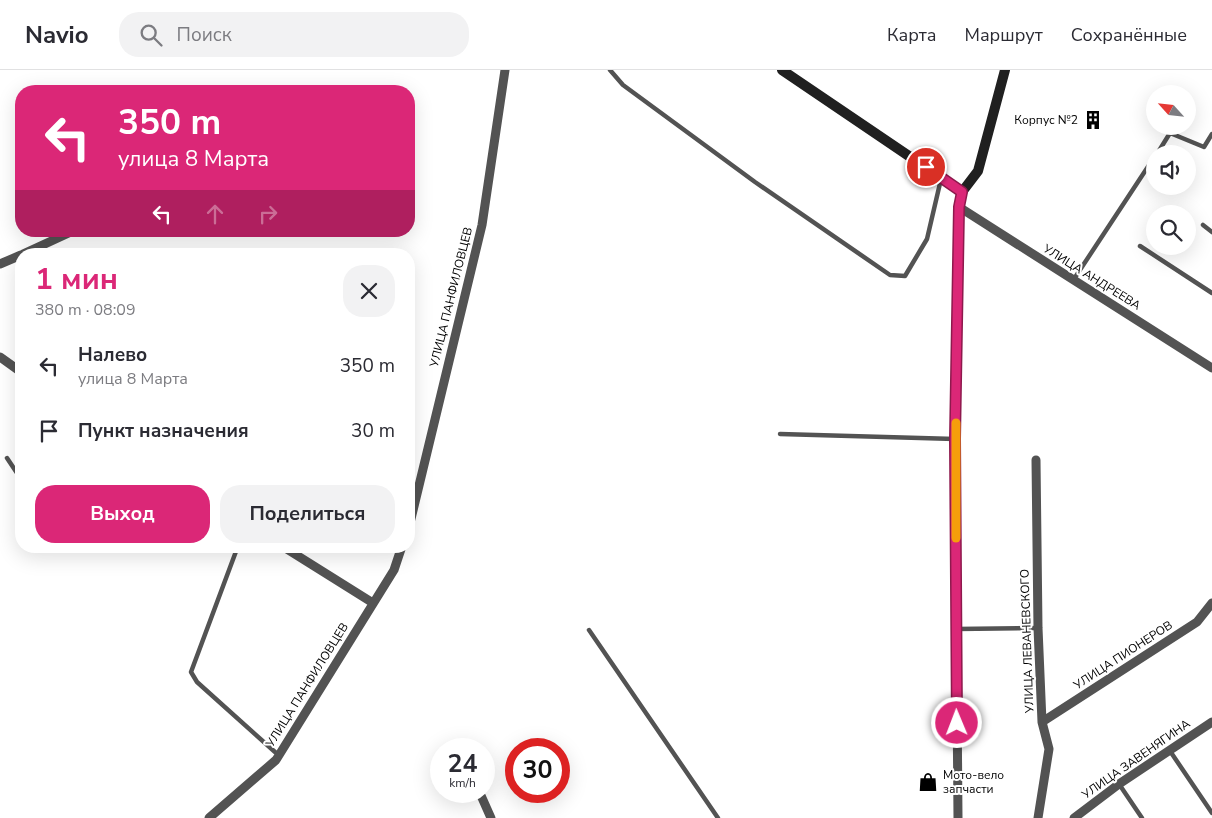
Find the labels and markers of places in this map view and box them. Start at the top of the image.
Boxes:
building icon: Корпус №2 [1082,109,1104,131]
place label: Корпус №2 [1014,112,1078,128]
pin [905,146,947,188]
place label: Мото-вело запчасти [943,767,1004,797]
shop icon: Мото-вело запчасти [917,771,939,793]

